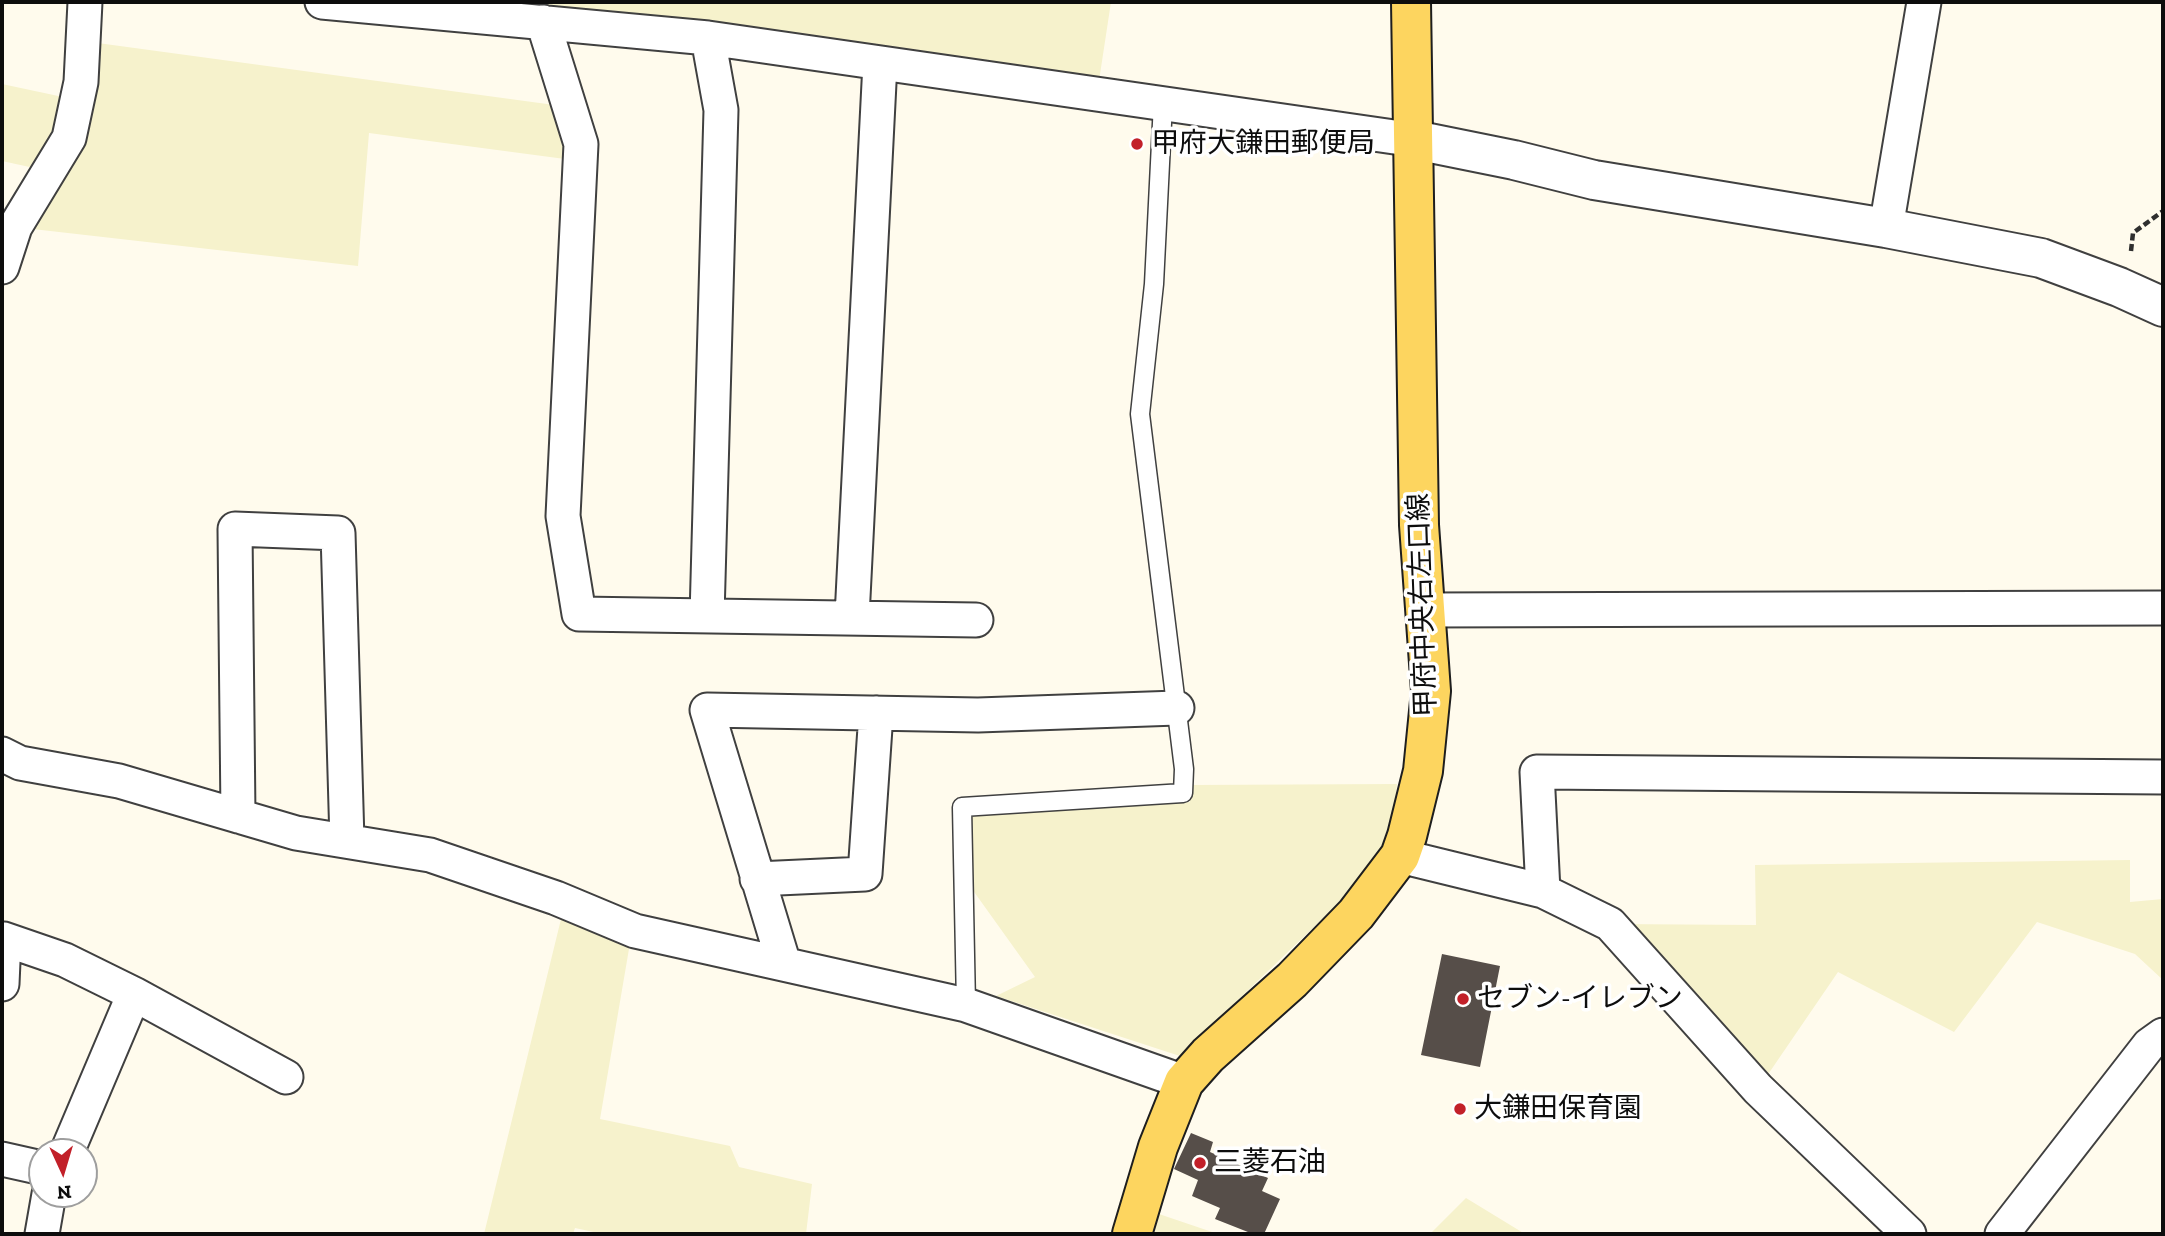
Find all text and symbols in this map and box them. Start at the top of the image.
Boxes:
place label: 甲府大鎌田郵便局 [1151,127,1375,161]
marker: 甲府大鎌田郵便局 [1129,136,1145,152]
street label: 甲府中央右左口線 [1402,492,1444,718]
place label: セブン-イレブン [1477,982,1683,1016]
marker: セブン-イレブン [1455,991,1471,1007]
place label: 大鎌田保育園 [1474,1092,1642,1126]
marker: 大鎌田保育園 [1452,1101,1468,1117]
north arrow [28,1138,98,1208]
place label: 三菱石油 [1214,1146,1326,1180]
marker: 三菱石油 [1192,1155,1208,1171]
text: N [56,1180,72,1204]

